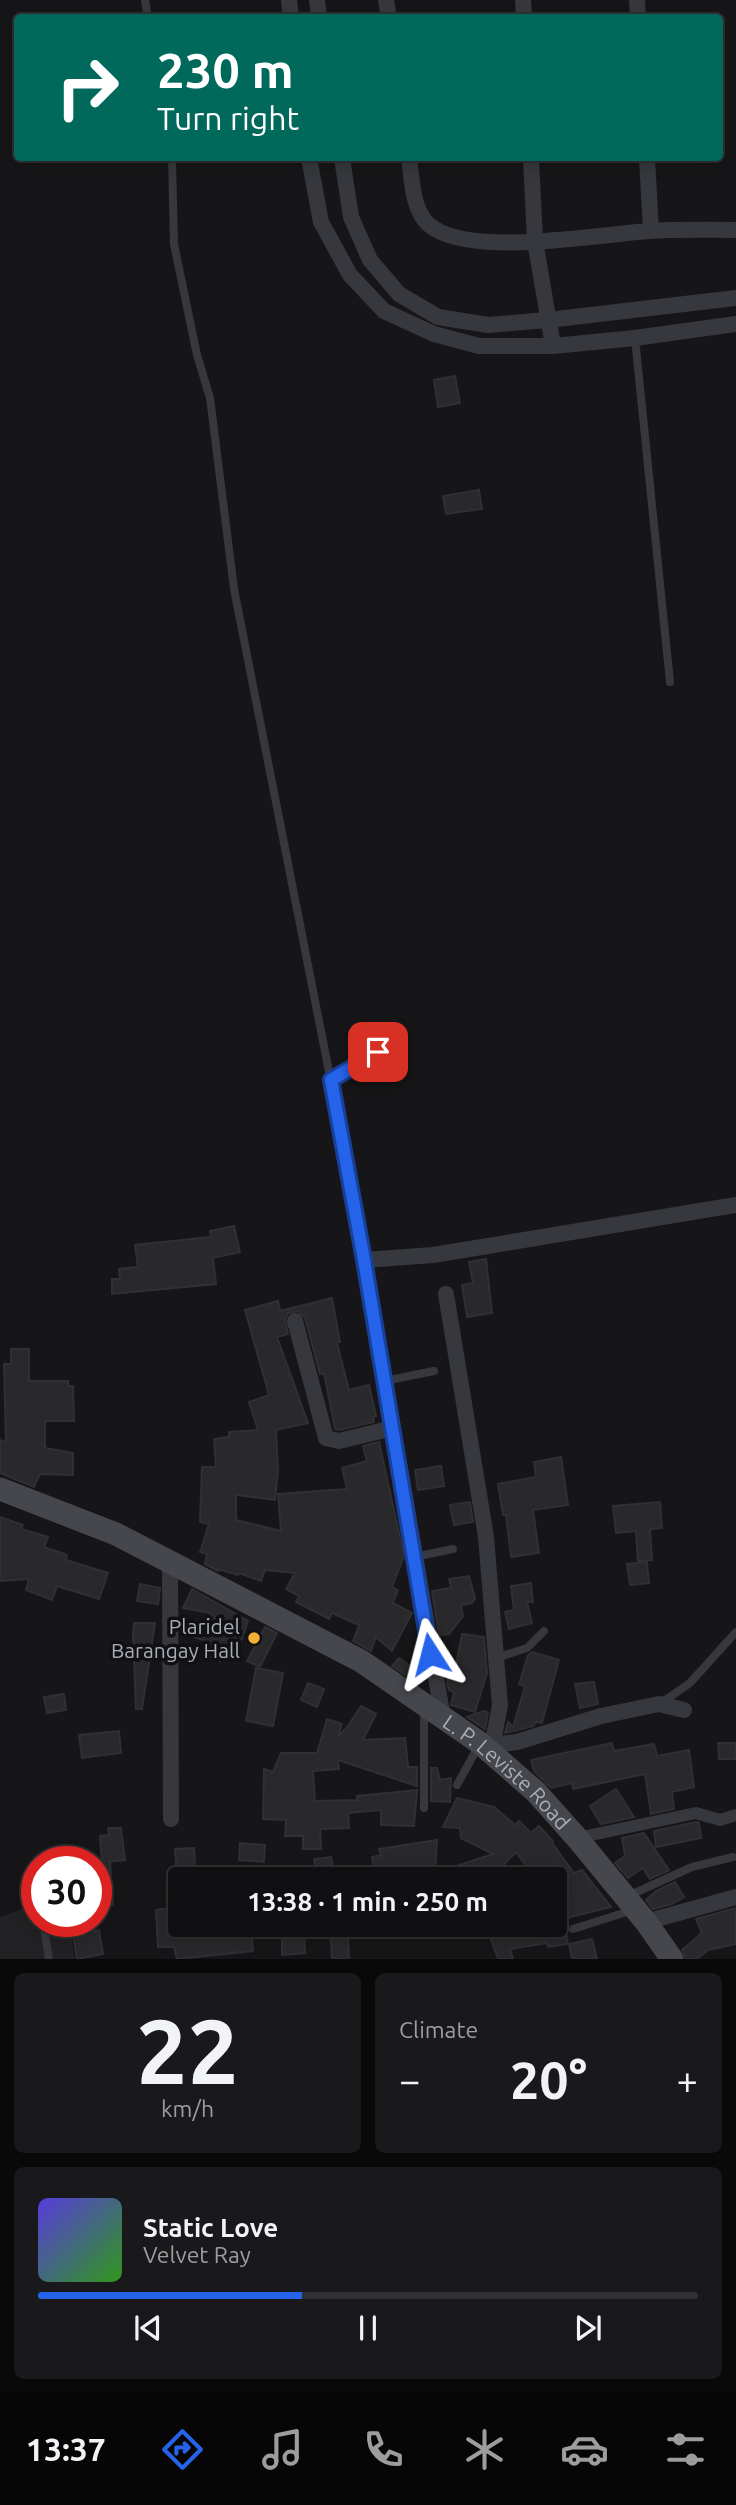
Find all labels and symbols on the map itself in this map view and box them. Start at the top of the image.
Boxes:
pin [348,1022,408,1082]
place label: Plaridel Barangay Hall [111,1614,240,1662]
position arrow [393,1617,467,1691]
marker: Plaridel Barangay Hall [246,1630,262,1646]
street label: L. P. Leviste Road [439,1709,575,1834]
speed limit sign: 30 [21,1846,112,1937]

